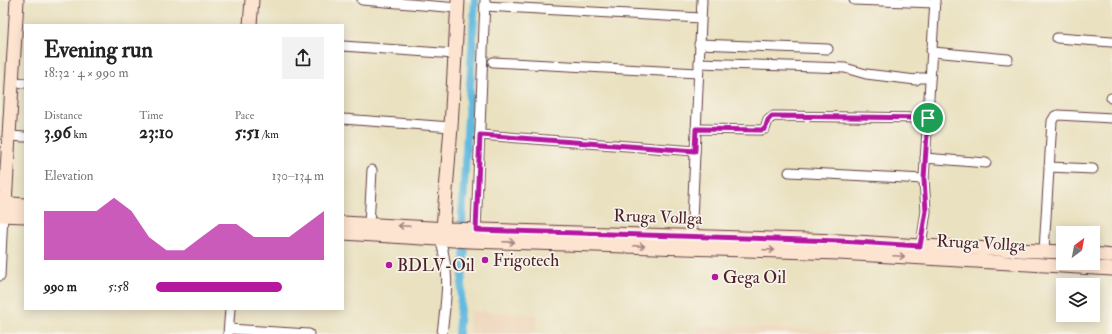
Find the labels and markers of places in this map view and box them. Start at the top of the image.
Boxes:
pin [911,101,945,135]
place label: Frigotech [493,250,559,271]
place label: BDLV-Oil [397,255,475,276]
marker: Frigotech [480,255,490,265]
marker: BDLV-Oil [384,260,394,270]
place label: Gega Oil [723,267,787,288]
marker: Gega Oil [710,272,720,282]

